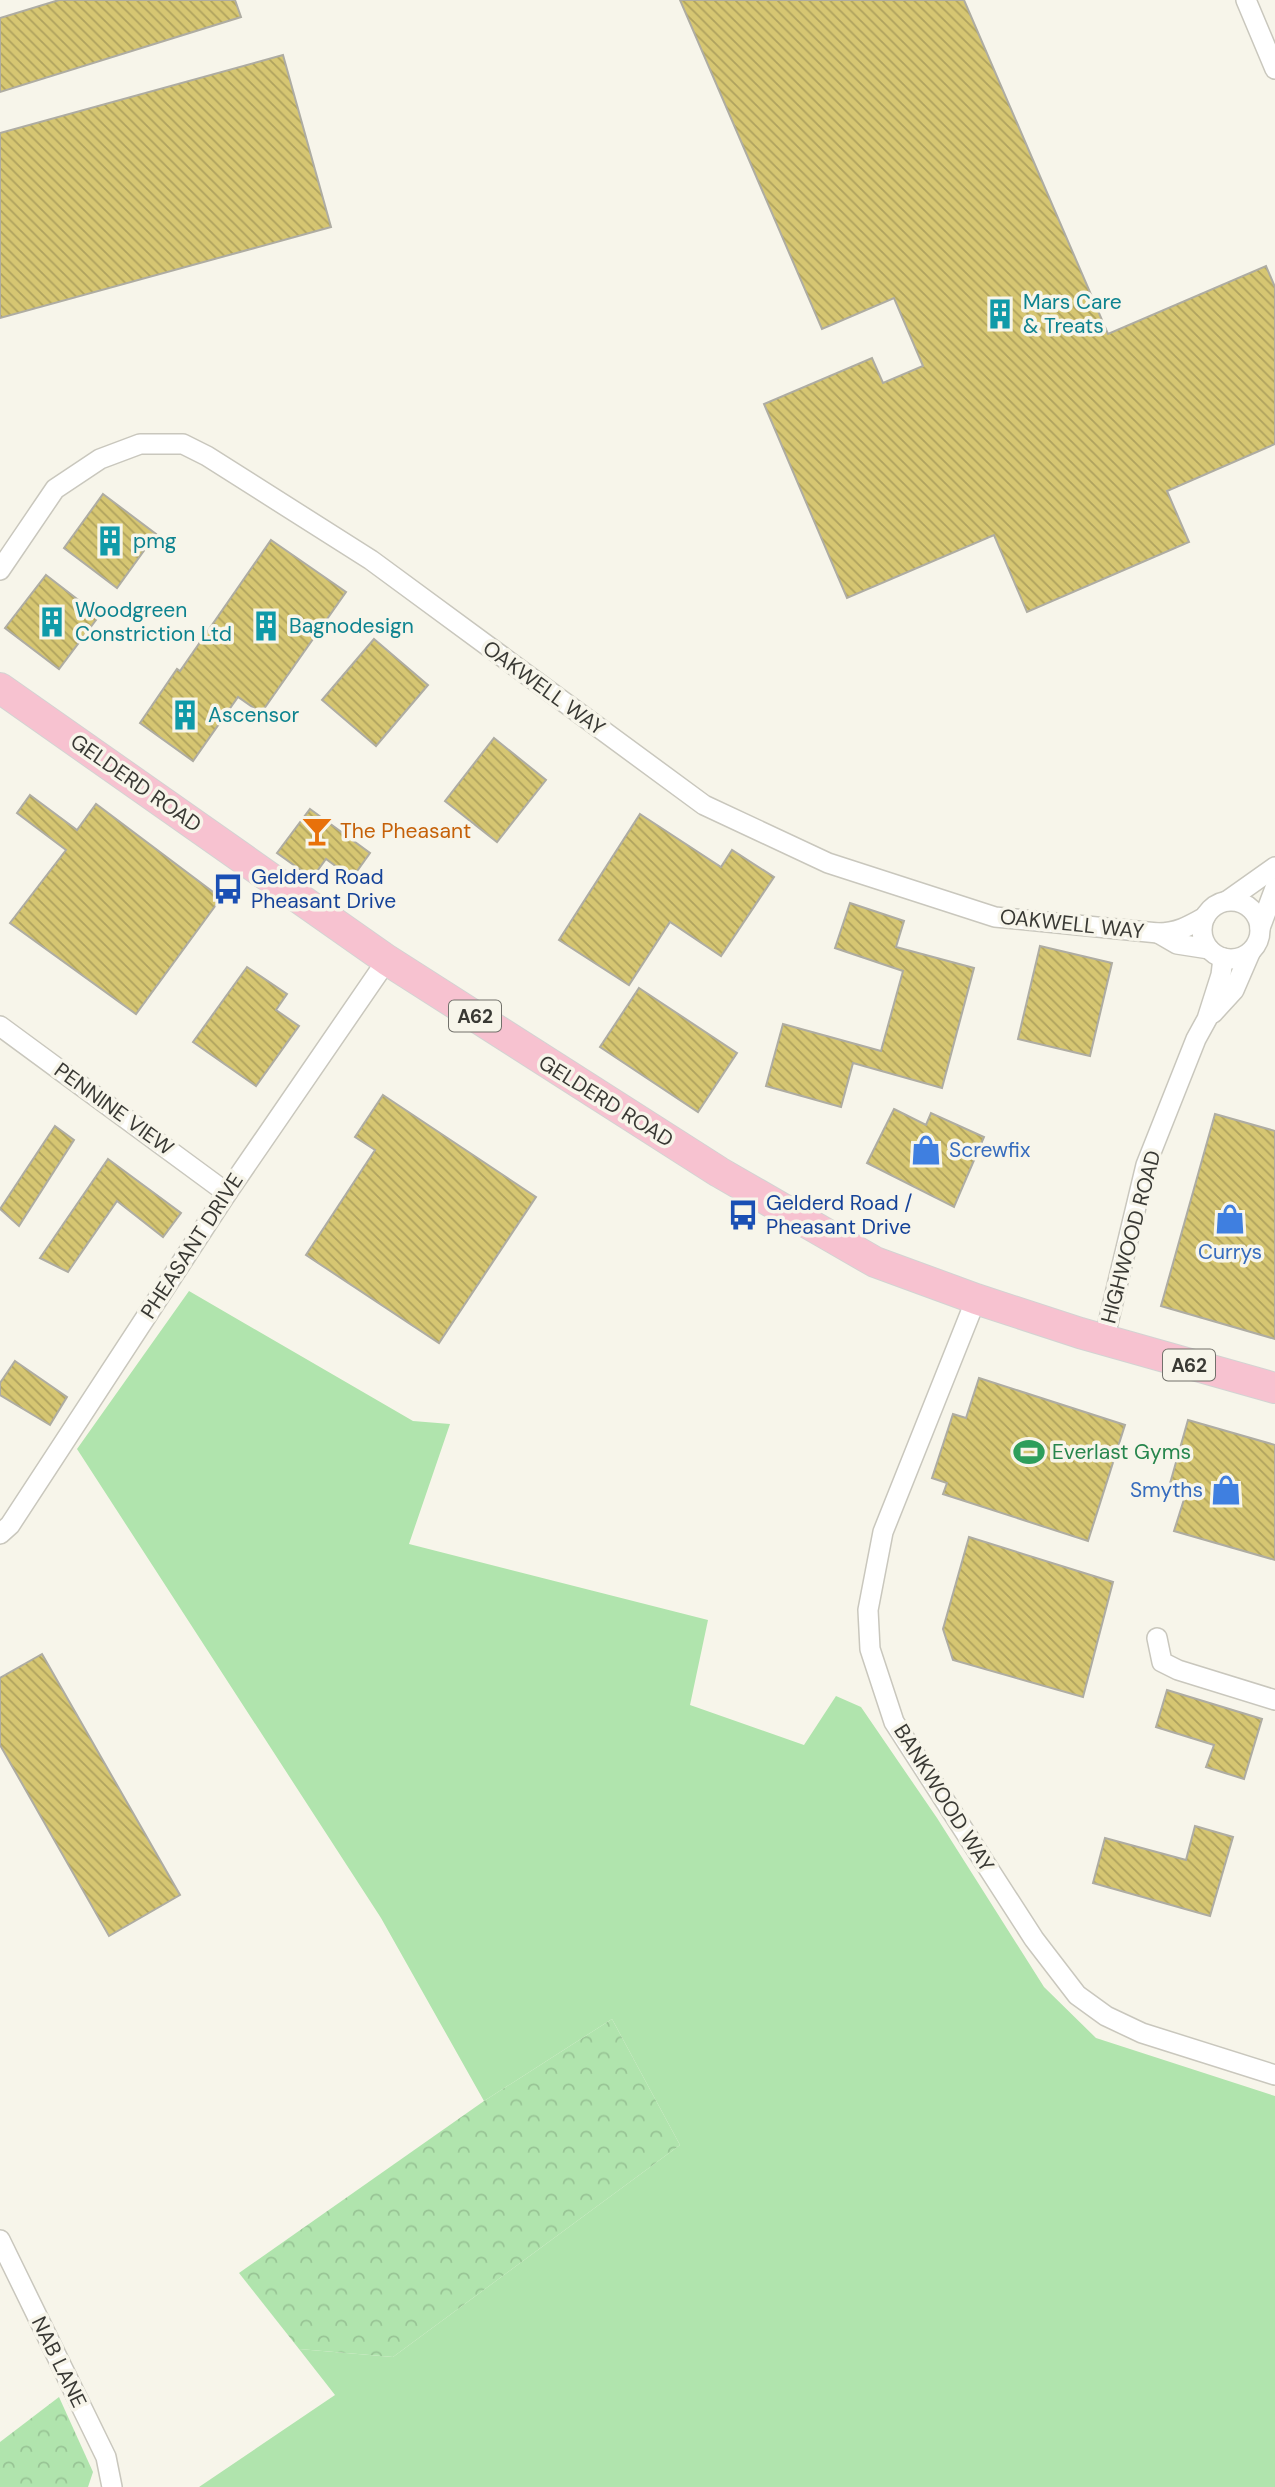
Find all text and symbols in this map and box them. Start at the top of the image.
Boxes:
place label: Mars Care & Treats [1023,288,1122,340]
building icon: Mars Care & Treats [983,297,1017,331]
building icon: pmg [93,524,127,558]
place label: pmg [133,527,177,555]
place label: Woodgreen Constriction Ltd [75,596,232,648]
building icon: Woodgreen Constriction Ltd [35,605,69,639]
building icon: Bagnodesign [249,609,283,643]
place label: Bagnodesign [289,612,414,640]
street label: OAKWELL WAY [477,634,611,742]
building icon: Ascensor [168,698,202,732]
place label: Ascensor [208,701,299,729]
street label: GELDERD ROAD [65,727,207,839]
bar icon: The Pheasant [300,814,334,848]
place label: The Pheasant [340,817,471,845]
place label: Gelderd Road Pheasant Drive [251,863,396,915]
bus stop icon: Gelderd Road Pheasant Drive [211,872,245,906]
street label: OAKWELL WAY [999,903,1145,945]
road number: A62 [449,1000,501,1032]
street label: GELDERD ROAD [533,1048,679,1154]
street label: PENNINE VIEW [49,1056,179,1162]
shop icon: Screwfix [909,1133,943,1167]
place label: Screwfix [949,1136,1030,1164]
street label: HIGHWOOD ROAD [1094,1147,1168,1327]
street label: PHEASANT DRIVE [134,1168,250,1324]
place label: Gelderd Road / Pheasant Drive [766,1189,912,1241]
bus stop icon: Gelderd Road / Pheasant Drive [726,1198,760,1232]
shop icon: Currys [1213,1202,1247,1236]
place label: Currys [1198,1238,1262,1266]
road number: A62 [1163,1350,1215,1380]
sports icon: Everlast Gyms [1012,1435,1046,1469]
place label: Everlast Gyms [1052,1438,1191,1466]
shop icon: Smyths [1209,1473,1243,1507]
place label: Smyths [1130,1476,1203,1504]
street label: BANKWOOD WAY [887,1719,1001,1877]
street label: NAB LANE [25,2312,93,2412]

